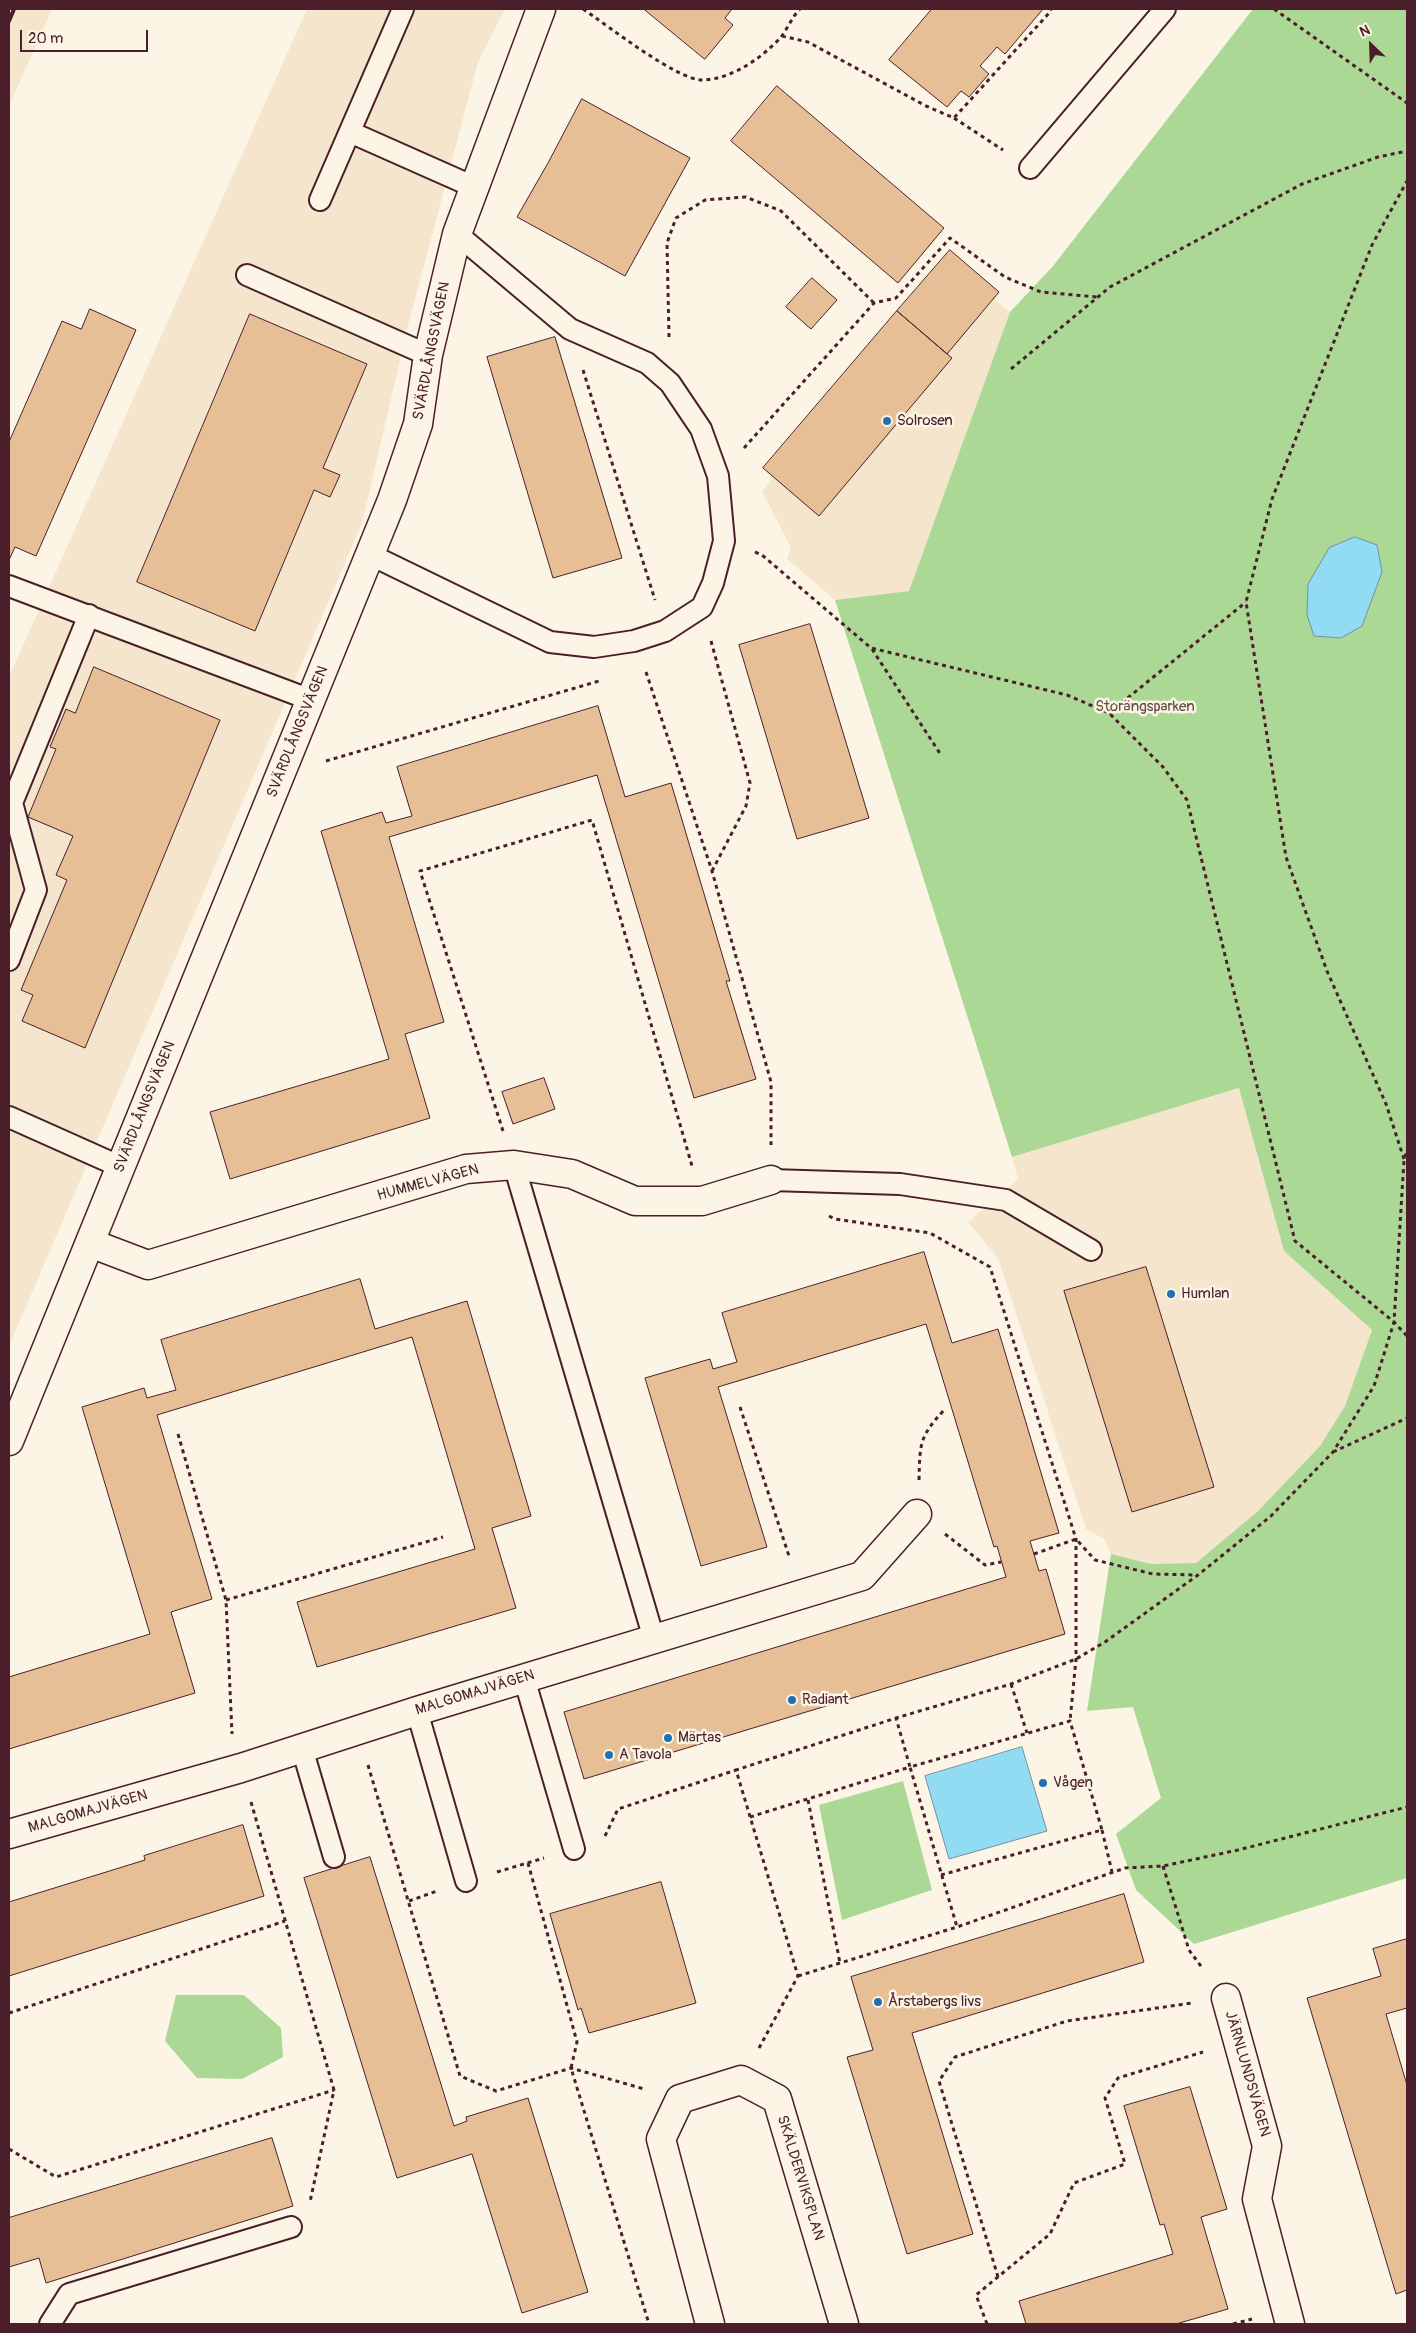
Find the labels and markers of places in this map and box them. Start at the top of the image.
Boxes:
place label: Solrosen [897,412,953,430]
marker: Solrosen [881,415,893,427]
place label: Humlan [1181,1285,1229,1303]
marker: Humlan [1165,1288,1177,1300]
place label: Radiant [802,1691,849,1709]
marker: Radiant [786,1694,798,1706]
place label: Märtas [678,1729,721,1747]
marker: Märtas [662,1732,674,1744]
place label: A Tavola [619,1746,672,1764]
marker: A Tavola [603,1749,615,1761]
place label: Vågen [1053,1774,1093,1792]
marker: Vågen [1037,1777,1049,1789]
place label: Årstabergs livs [888,1993,981,2011]
marker: Årstabergs livs [872,1996,884,2008]

